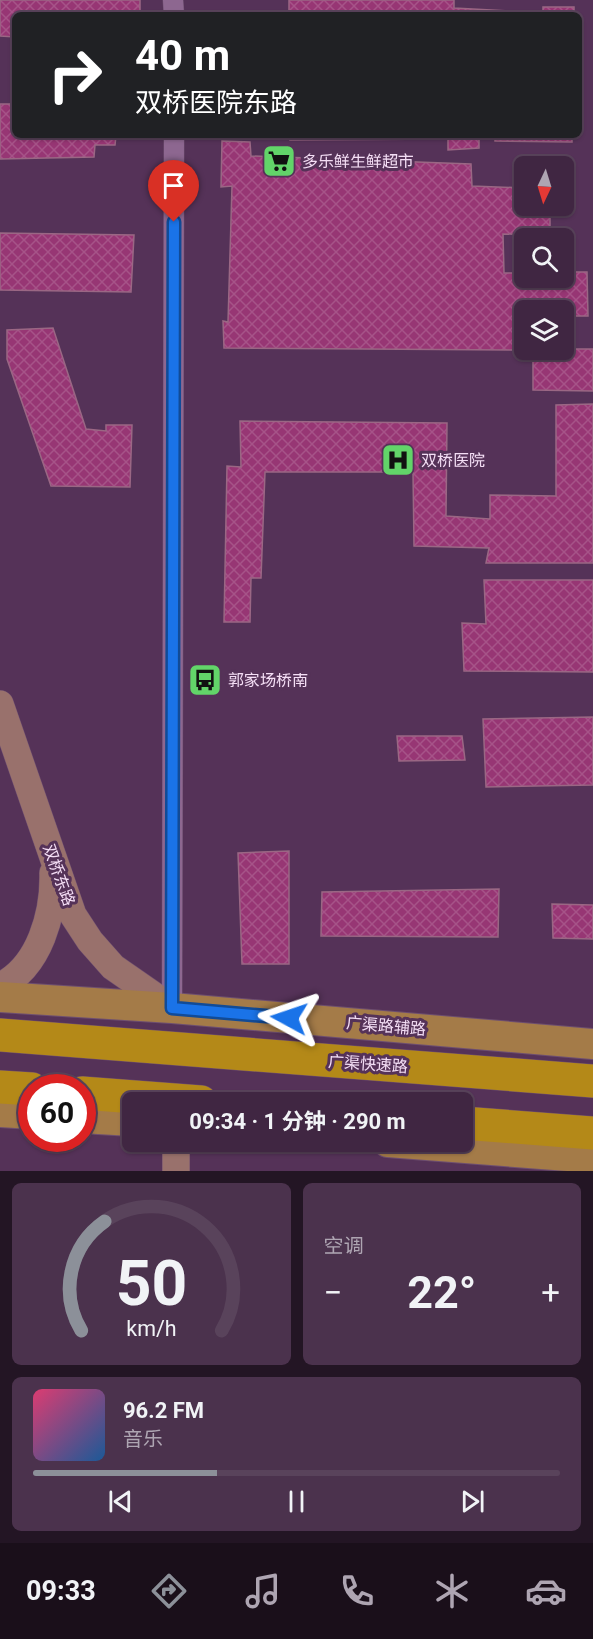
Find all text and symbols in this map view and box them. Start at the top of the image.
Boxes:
text: 40 m [135,31,230,80]
icon: right [36,36,114,114]
text: 双桥医院东路 [135,87,297,119]
supermarket icon: 多乐鲜生鲜超市 [261,143,297,179]
place label: 多乐鲜生鲜超市 [302,152,414,171]
north arrow [514,156,574,216]
map controls [514,156,574,360]
pin [148,160,199,222]
icon: arrive [157,169,190,202]
button: search [514,228,574,288]
button: layers [514,300,574,360]
hospital icon: 双桥医院 [380,442,416,478]
place label: 双桥医院 [421,451,485,470]
bus stop icon: 郭家场桥南 [187,662,223,698]
place label: 郭家场桥南 [228,671,308,690]
street label: 双桥东路 [39,842,79,908]
position arrow [257,986,321,1050]
street label: 广渠路辅路 [345,1013,427,1039]
street label: 广渠快速路 [327,1052,409,1076]
speed limit sign: 60 [18,1074,96,1152]
text: 09:34 · 1 分钟 · 290 m [189,1109,406,1134]
text: 空调 [324,1234,364,1258]
text: 50 [115,1247,187,1320]
text: 22° [407,1266,476,1319]
text: − [324,1273,342,1312]
text: + [541,1273,560,1312]
text: km/h [126,1316,176,1341]
text: 96.2 FM [123,1398,204,1423]
text: 音乐 [123,1427,163,1451]
icon: previous [104,1485,137,1518]
icon: pause [280,1485,313,1518]
icon: next [456,1485,489,1518]
icon: directions [148,1570,190,1612]
icon: music [242,1570,284,1612]
icon: phone [336,1570,378,1612]
icon: climate [431,1570,473,1612]
icon: car [525,1570,567,1612]
text: 09:33 [26,1575,96,1607]

